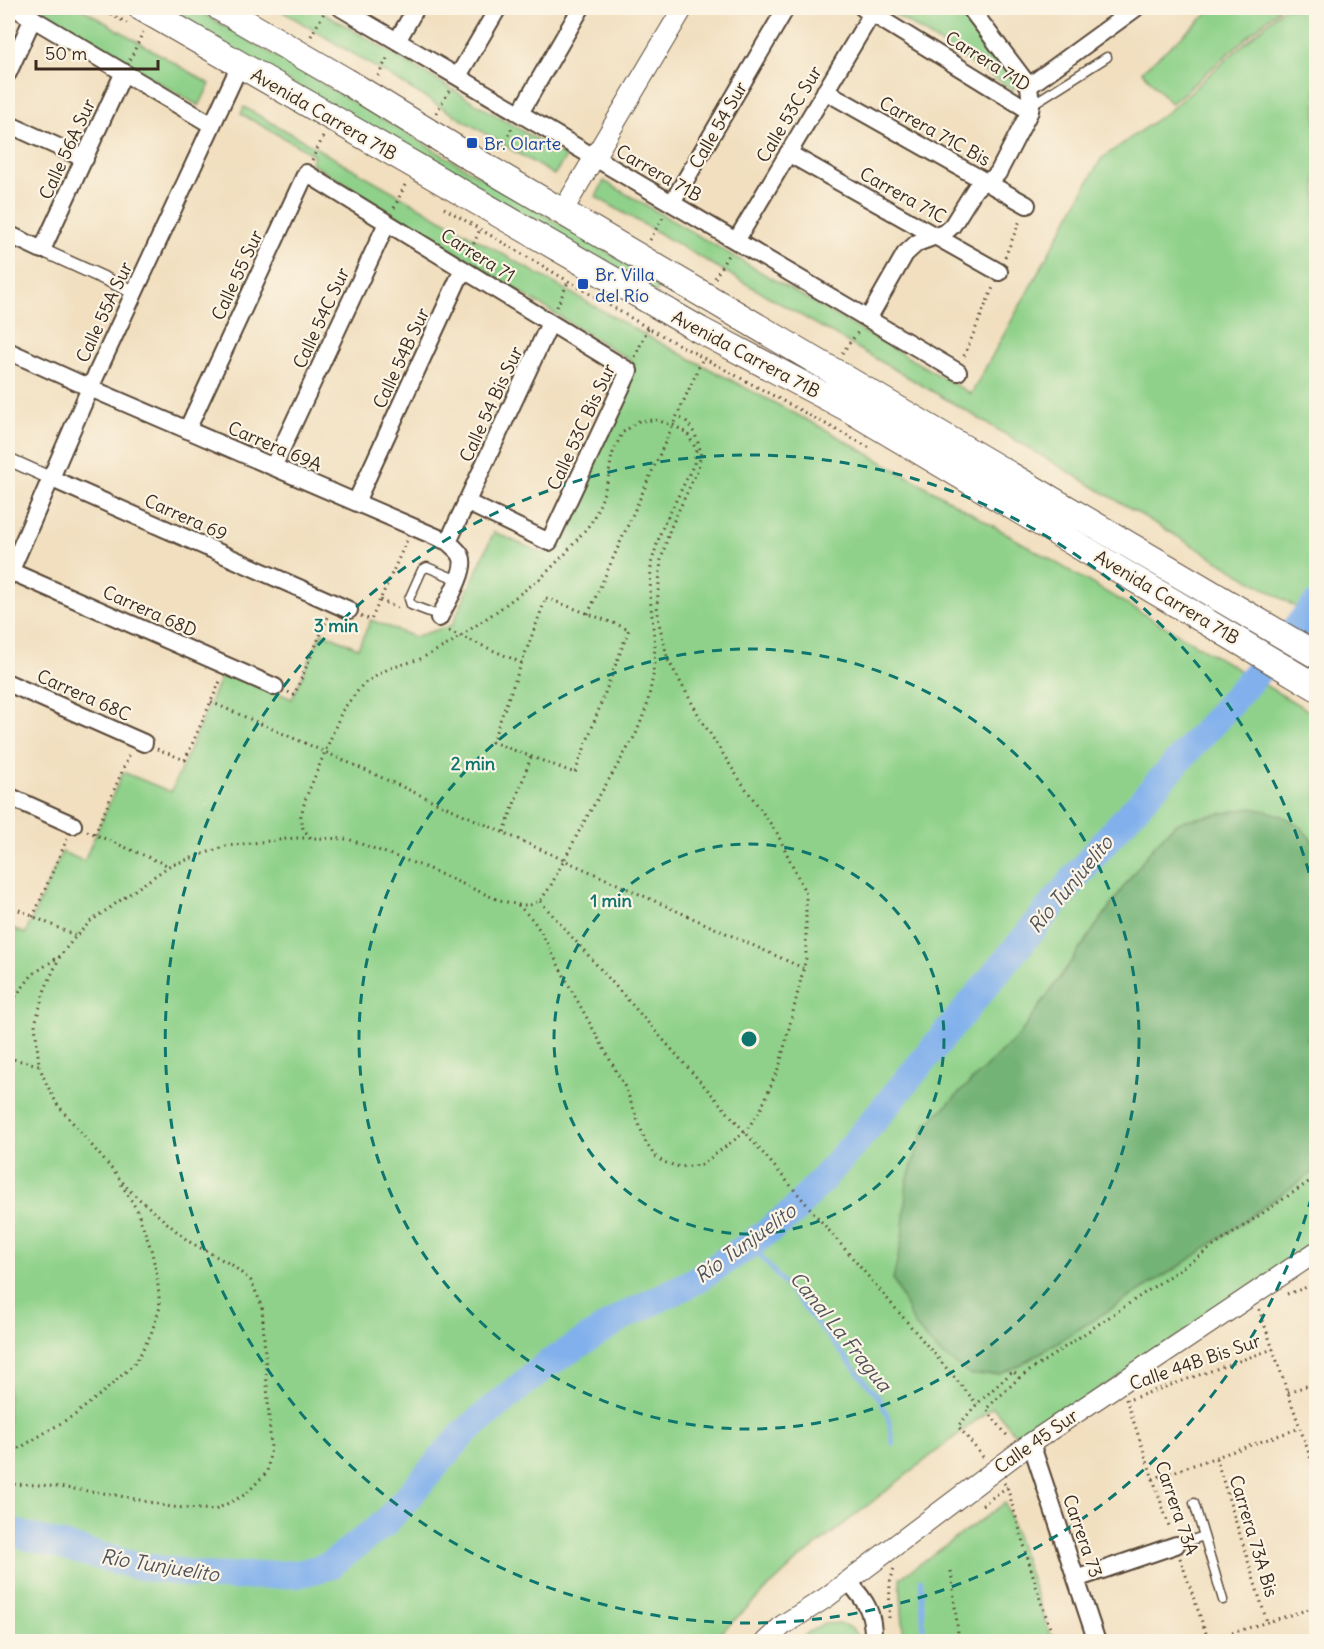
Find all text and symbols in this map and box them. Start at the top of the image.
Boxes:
street label: Carrera 71D [941,26,1035,96]
scale bar [36,33,158,71]
text: 50 m [45,42,87,65]
street label: Calle 53C Sur [751,61,827,166]
street label: Avenida Carrera 71B [247,63,401,165]
street label: Calle 54 Sur [684,77,753,173]
street label: Carrera 71C Bis [875,91,995,171]
street label: Calle 56A Sur [34,94,101,203]
place label: Br. Olarte [484,132,561,155]
marker: Br. Olarte [465,136,479,150]
street label: Carrera 71B [612,139,706,207]
street label: Carrera 71C [856,162,950,228]
street label: Carrera 71 [436,223,520,287]
street label: Calle 55 Sur [206,226,268,324]
street label: Calle 55A Sur [71,257,138,366]
street label: Calle 54C Sur [288,263,355,372]
place label: Br. Villa del Río [595,263,655,307]
marker: Br. Villa del Río [576,277,590,291]
street label: Calle 54B Sur [368,303,435,412]
street label: Avenida Carrera 71B [668,305,824,403]
street label: Calle 54 Bis Sur [454,342,528,466]
street label: Calle 53C Bis Sur [542,360,621,494]
street label: Carrera 69A [225,416,325,476]
street label: Carrera 69 [141,489,231,545]
street label: Avenida Carrera 71B [1090,545,1244,649]
street label: Carrera 68D [99,580,201,642]
text: 3 min [314,614,359,637]
street label: Carrera 68C [34,664,135,726]
text: 2 min [451,752,496,775]
water label: Río Tunjuelito [1022,829,1119,938]
text: 1 min [590,889,632,912]
centre of rings [739,1029,759,1049]
water label: Río Tunjuelito [689,1197,802,1288]
water label: Canal La Fragua [785,1266,898,1397]
street label: Calle 44B Bis Sur [1126,1329,1264,1395]
street label: Calle 45 Sur [990,1403,1083,1478]
street label: Carrera 73A [1150,1458,1204,1558]
street label: Carrera 73A Bis [1225,1472,1283,1600]
street label: Carrera 73 [1058,1491,1108,1581]
water label: Río Tunjuelito [99,1543,223,1587]

